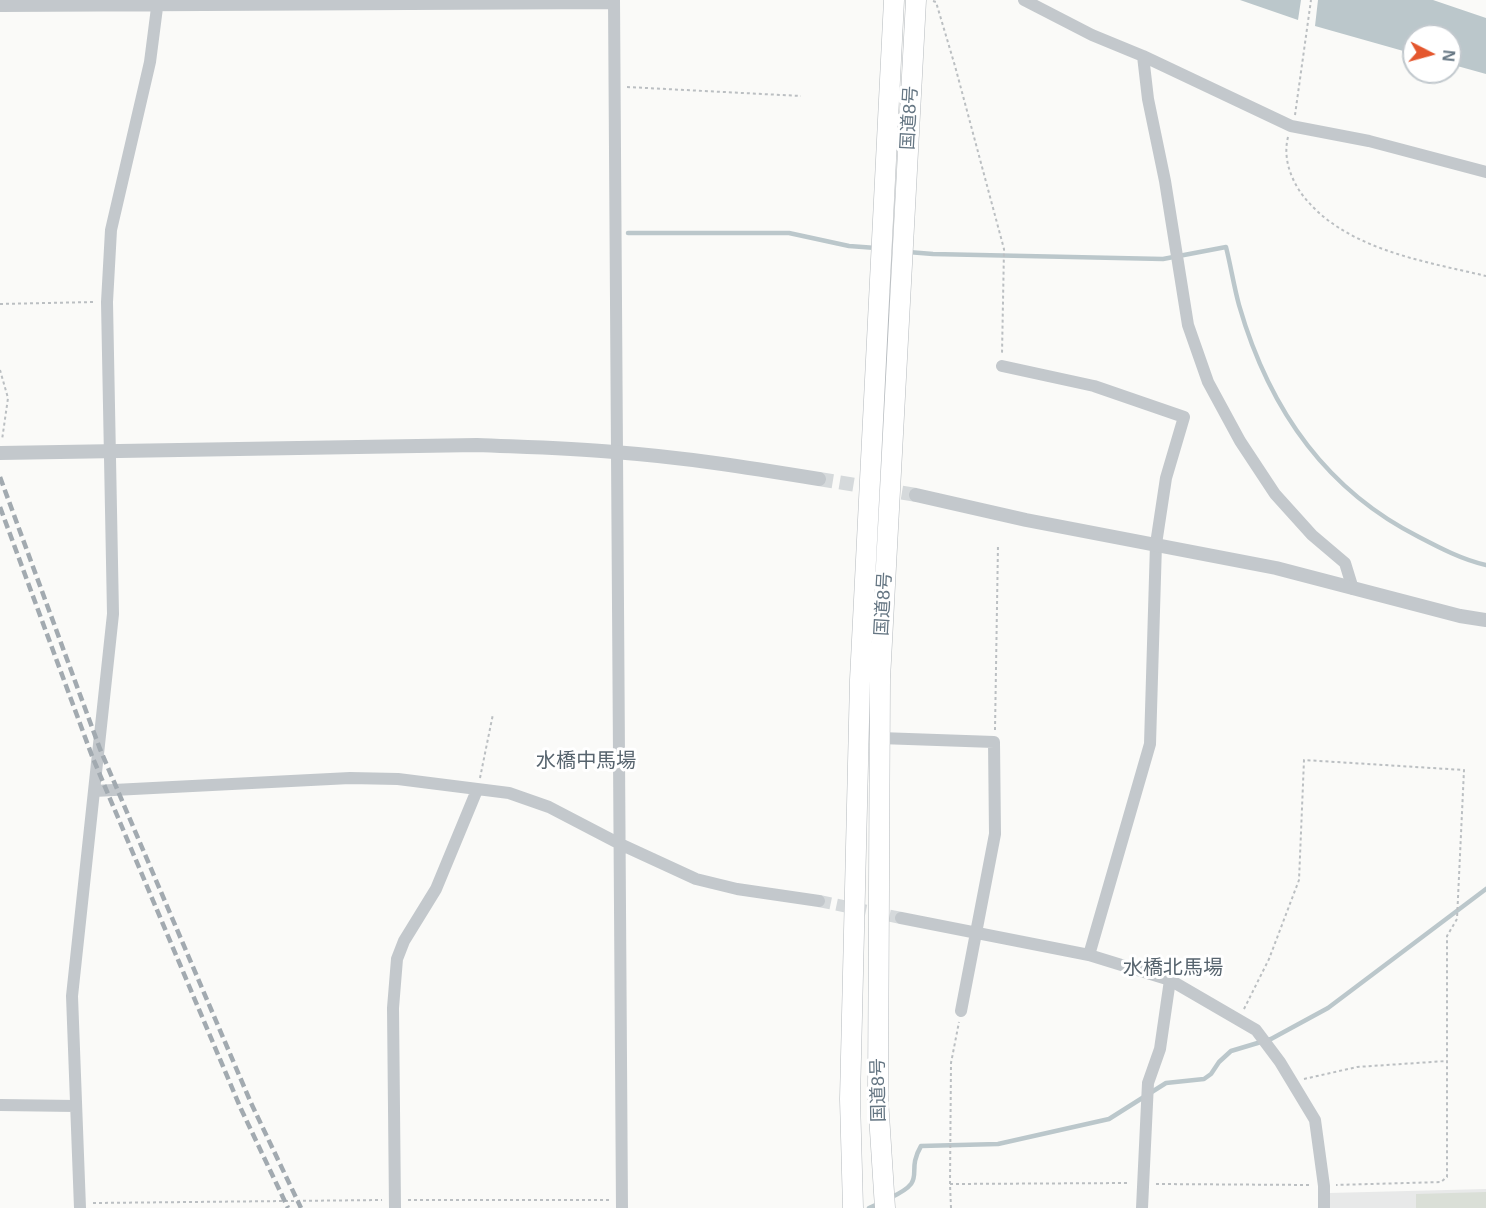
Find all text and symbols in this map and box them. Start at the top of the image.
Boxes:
north arrow [1402,24,1462,84]
text: N [1439,49,1457,62]
street label: 国道8号 [898,85,922,151]
street label: 国道8号 [872,571,896,637]
district label: 水橋中馬場 [536,749,636,773]
district label: 水橋北馬場 [1123,956,1223,980]
street label: 国道8号 [868,1058,890,1122]

